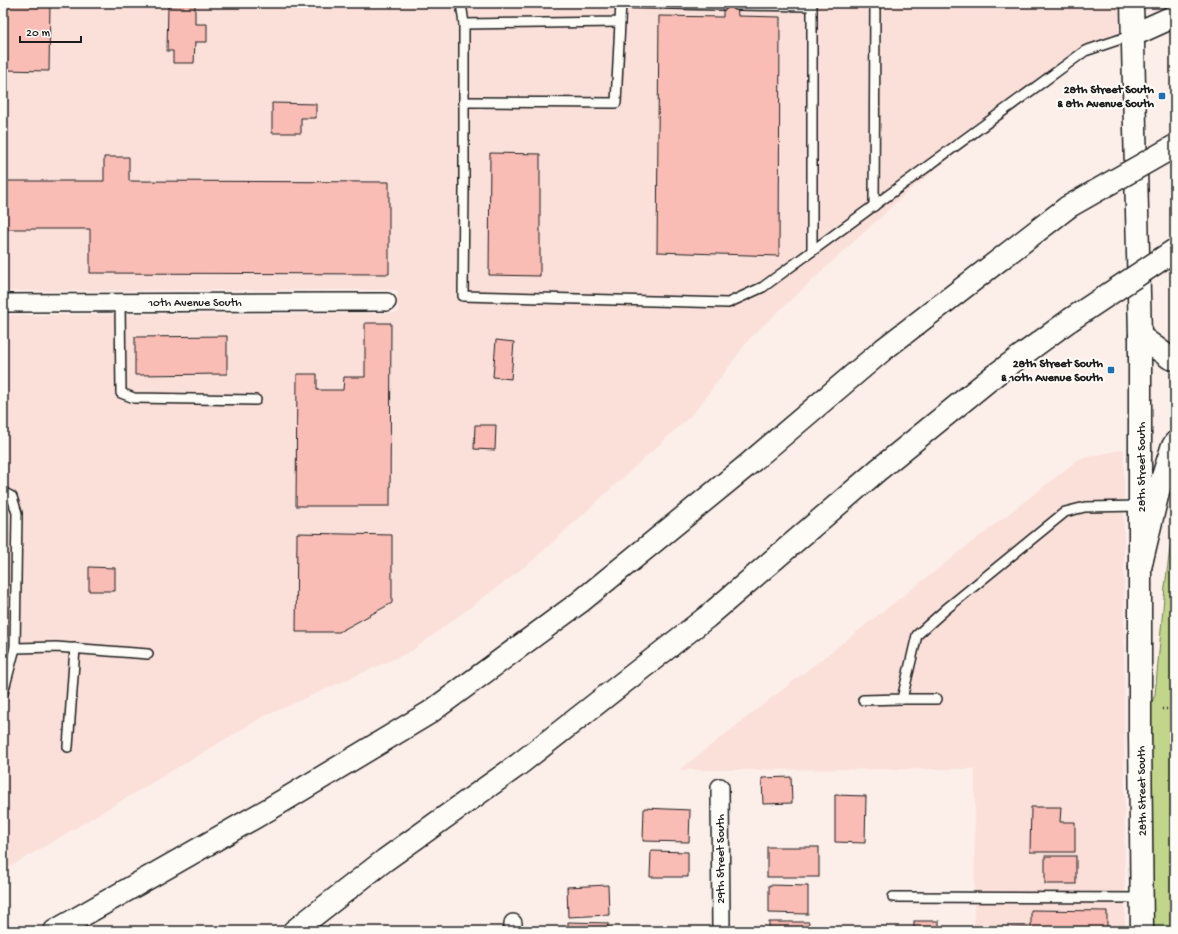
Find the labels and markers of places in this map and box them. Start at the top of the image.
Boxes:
place label: 28th Street South & 8th Avenue South [1057,84,1155,112]
marker: 28th Street South & 8th Avenue South [1157,91,1167,101]
place label: 28th Street South & 10th Avenue South [1001,358,1104,386]
marker: 28th Street South & 10th Avenue South [1106,365,1116,375]

